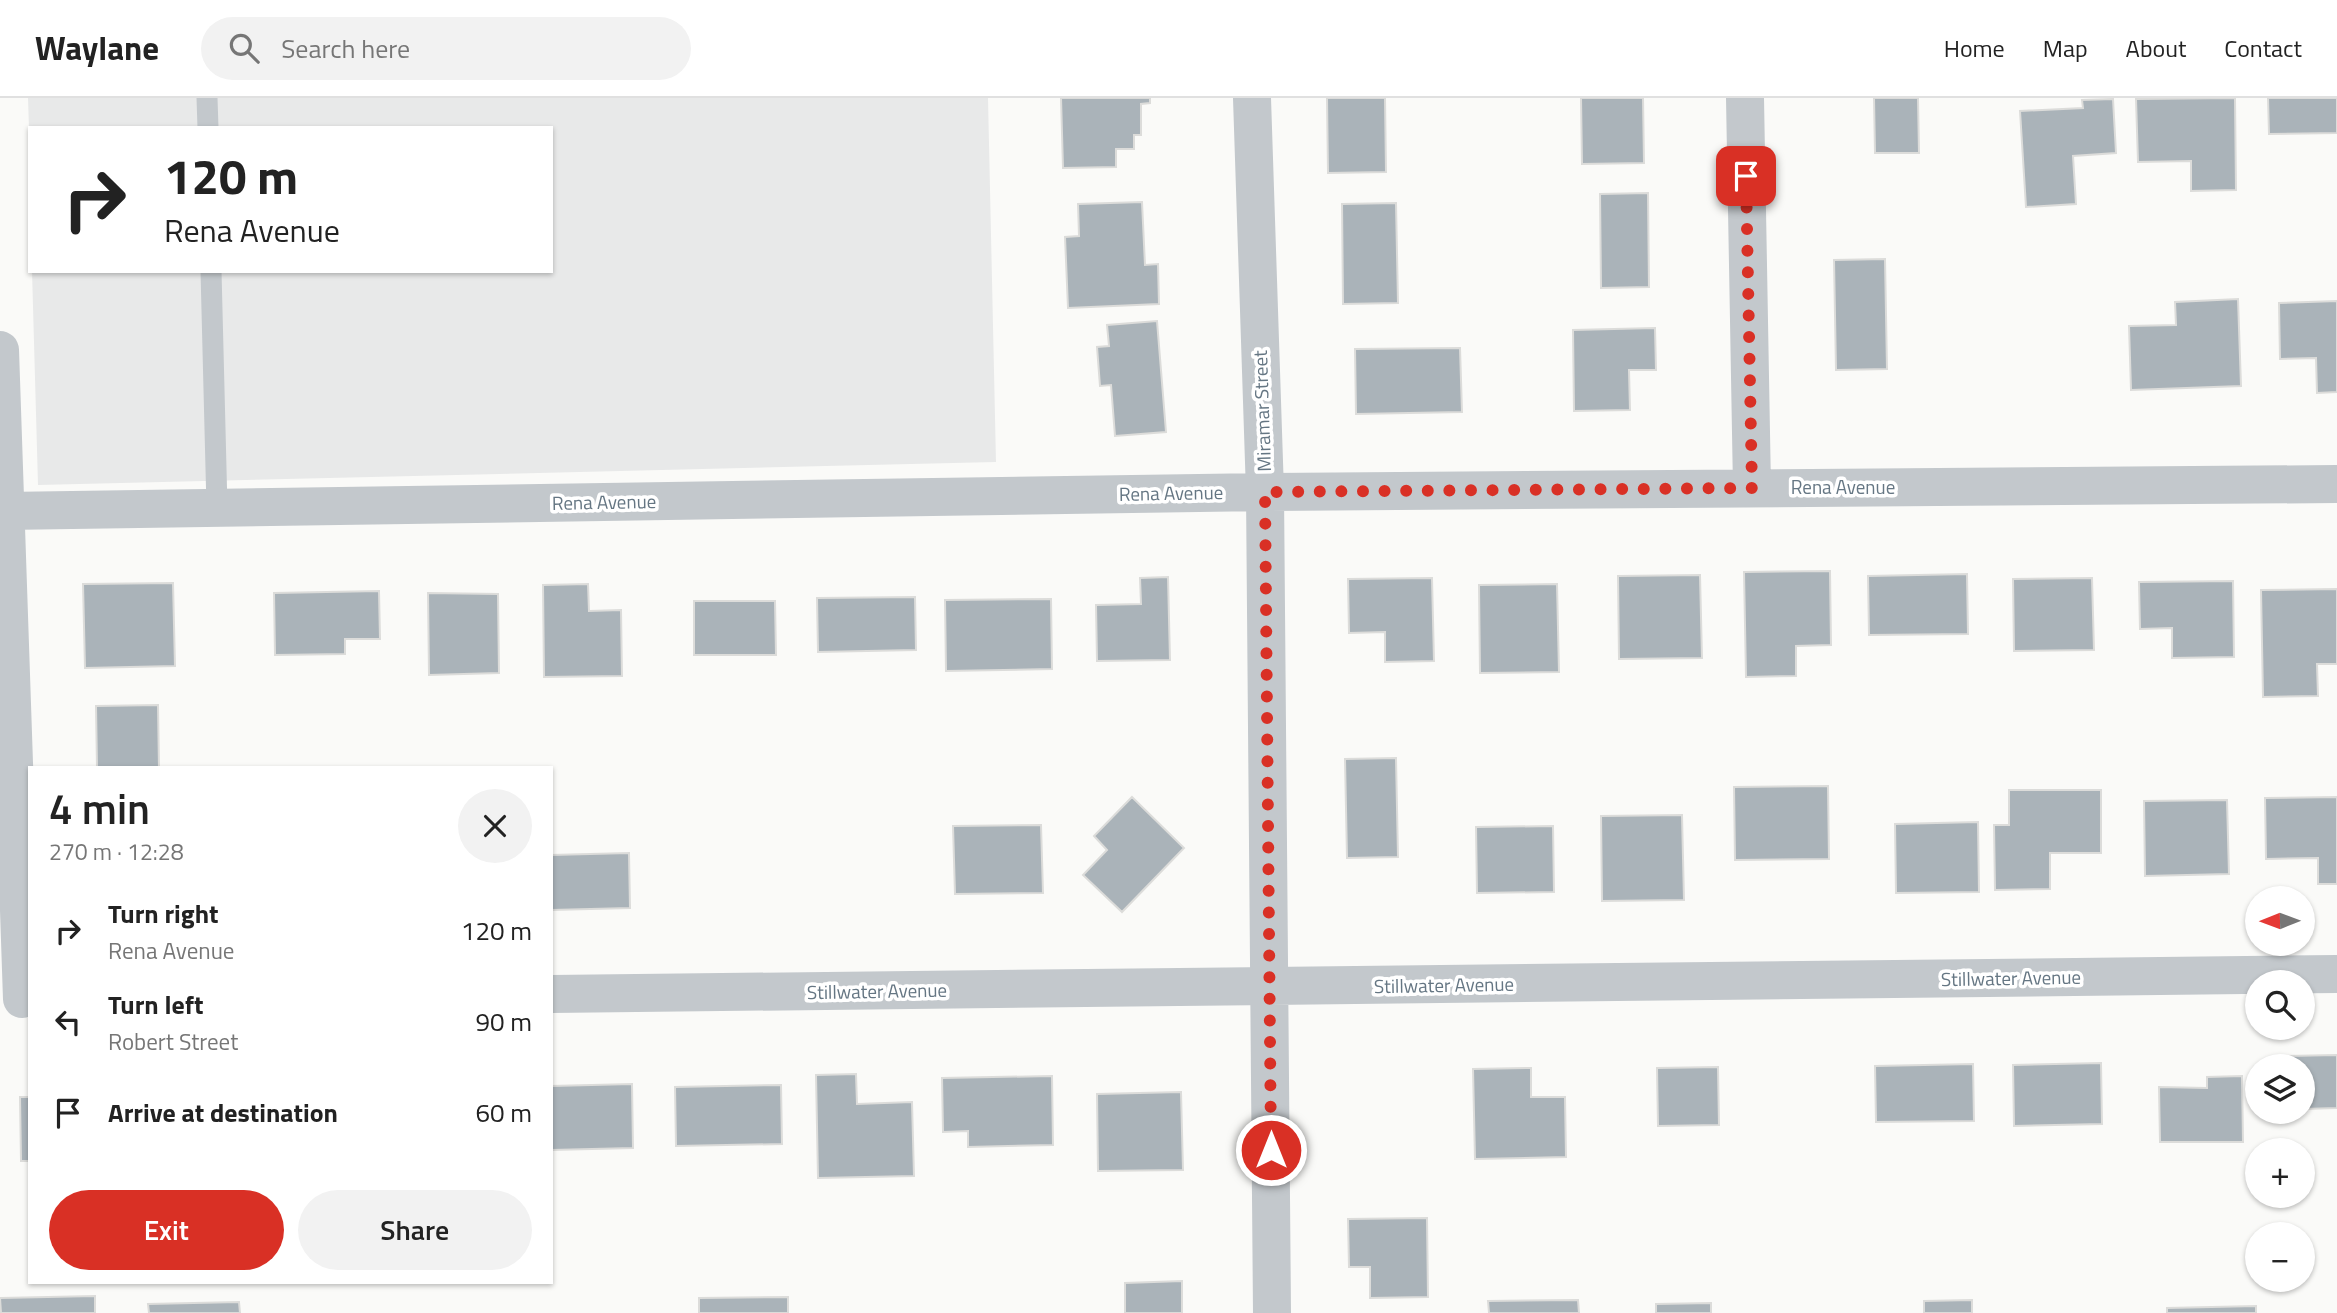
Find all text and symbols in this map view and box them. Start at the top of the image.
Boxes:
search box [201,17,691,80]
text: Waylane [35,23,159,73]
icon: search [225,29,263,67]
text: Search here [281,29,410,68]
text: Home [1944,30,2005,66]
text: Map [2043,30,2088,66]
text: About [2126,30,2186,66]
text: Contact [2224,30,2302,66]
text: 120 m [164,138,298,213]
pin [1716,146,1776,206]
icon: right [49,154,140,245]
icon: arrive [1727,157,1765,195]
text: Rena Avenue [164,206,340,254]
street label: Miramar Street [1245,350,1278,472]
street label: Rena Avenue [1791,472,1895,501]
street label: Rena Avenue [1119,477,1223,508]
street label: Rena Avenue [552,486,656,517]
text: 4 min [49,776,150,840]
button: close [458,789,532,863]
text: 270 m · 12:28 [49,834,184,869]
north arrow [2245,886,2315,956]
map controls [2245,886,2315,1292]
text: Turn right [108,894,219,933]
text: 120 m [461,911,532,950]
icon: right [49,912,87,950]
text: Rena Avenue [108,933,234,968]
street label: Stillwater Avenue [1941,962,2081,993]
street label: Stillwater Avenue [1374,969,1514,1000]
button: search [2245,970,2315,1040]
street label: Stillwater Avenue [807,975,947,1006]
text: Turn left [108,985,203,1024]
text: 90 m [475,1002,532,1041]
icon: left [49,1003,87,1041]
text: Robert Street [108,1024,238,1059]
button: layers [2245,1054,2315,1124]
text: Arrive at destination [108,1093,338,1132]
text: 60 m [475,1093,532,1132]
icon: arrive [49,1094,87,1132]
position arrow [1234,1113,1308,1187]
button: + [2245,1138,2315,1208]
button: Exit [49,1190,284,1270]
button: Share [298,1190,532,1270]
button: − [2245,1222,2315,1292]

